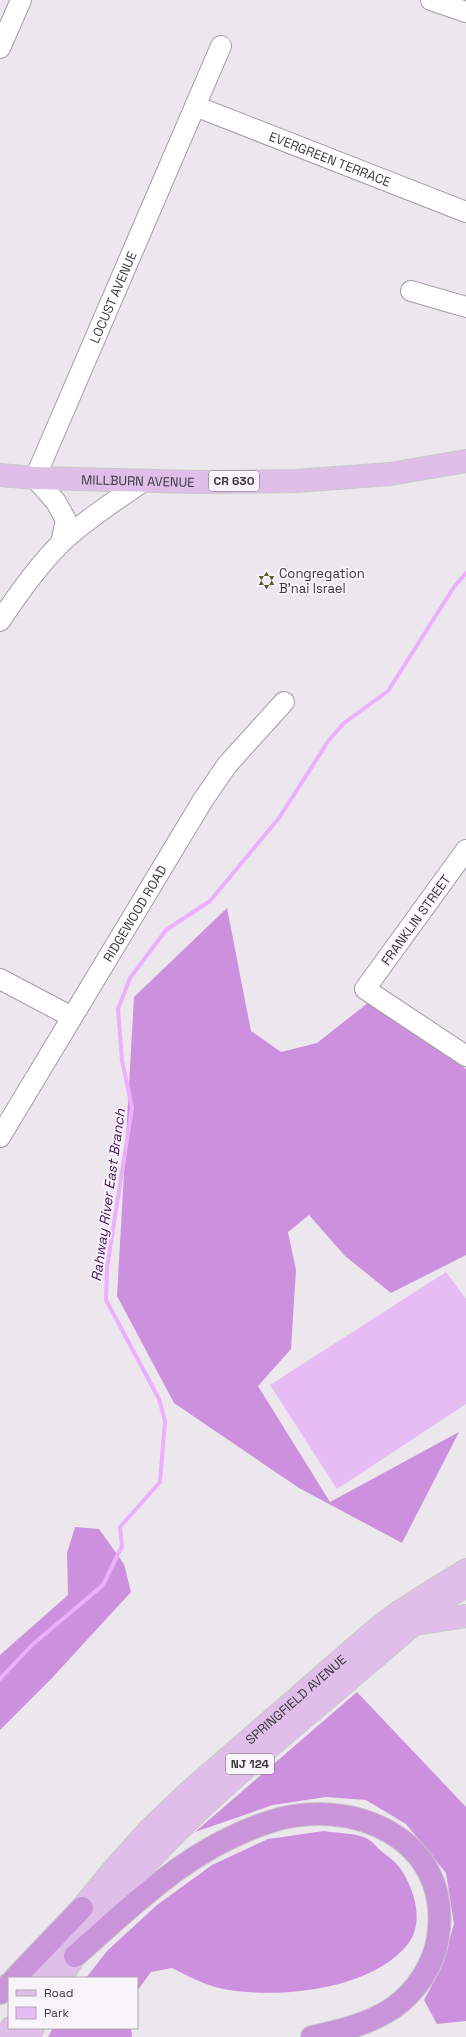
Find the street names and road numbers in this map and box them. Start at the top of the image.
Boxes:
street label: EVERGREEN TERRACE [267,127,393,190]
street label: LOCUST AVENUE [86,249,140,346]
street label: MILLBURN AVENUE [81,471,195,490]
road number: CR 630 [209,471,259,491]
street label: RIDGEWOOD ROAD [99,862,170,965]
street label: FRANKLIN STREET [377,871,455,969]
street label: SPRINGFIELD AVENUE [242,1651,350,1748]
road number: NJ 124 [226,1754,274,1774]

